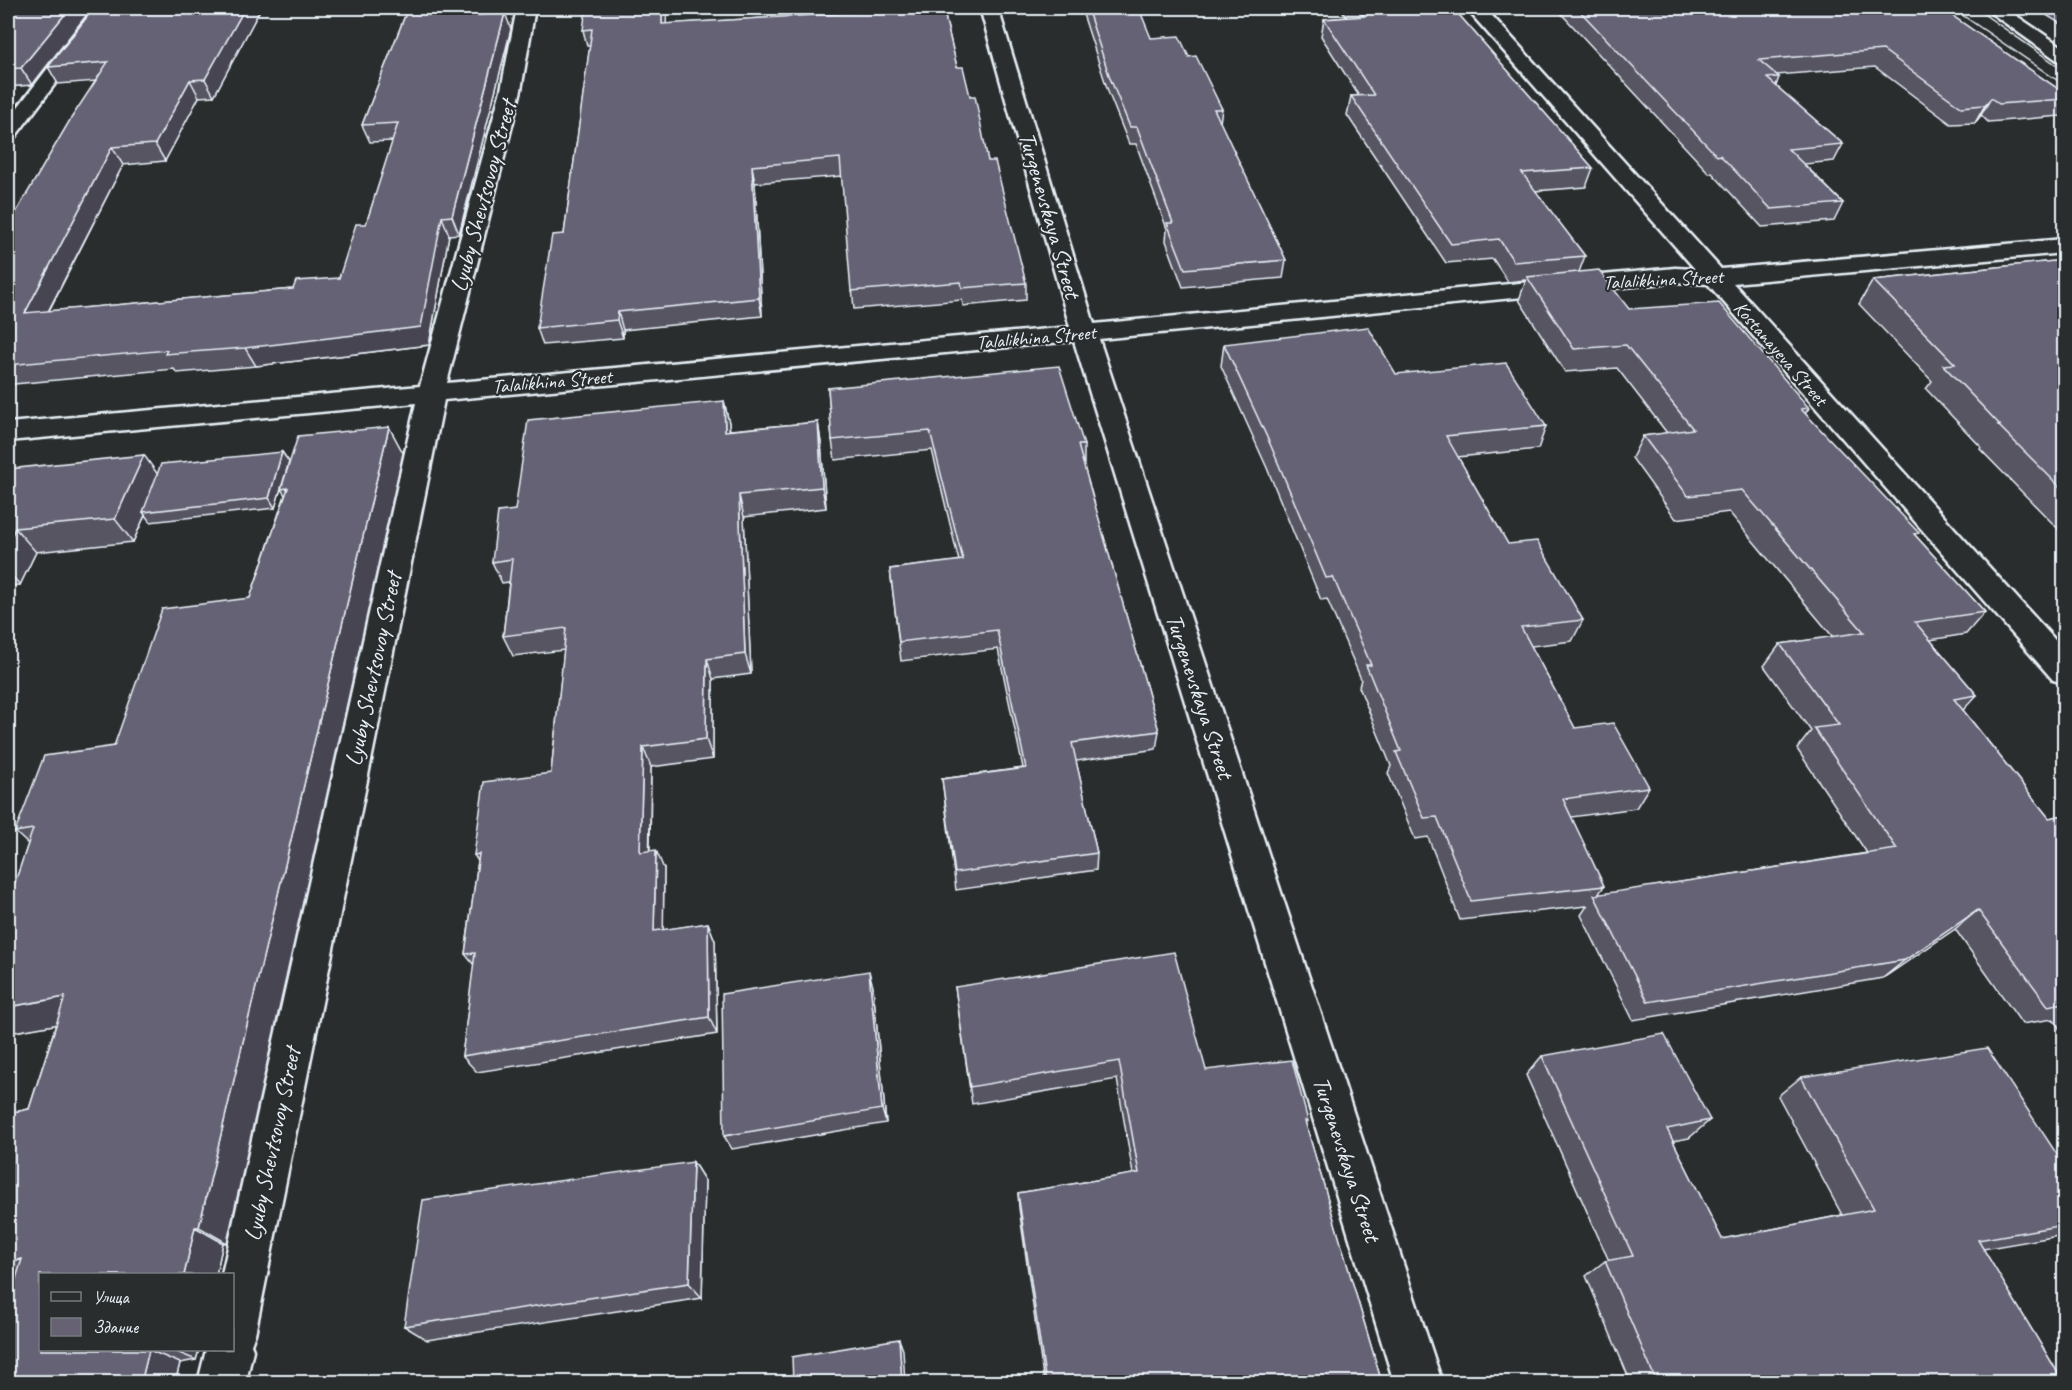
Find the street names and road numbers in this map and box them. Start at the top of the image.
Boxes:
street label: Lyuby Shevtsovoy Street [443,94,524,295]
street label: Turgenevskaya Street [1012,128,1089,304]
street label: Talalikhina Street [1602,264,1726,295]
street label: Kostanayeva Street [1728,296,1835,413]
street label: Talalikhina Street [975,320,1099,355]
street label: Talalikhina Street [491,364,615,399]
street label: Lyuby Shevtsovoy Street [338,567,409,768]
street label: Turgenevskaya Street [1159,610,1241,784]
street label: Lyuby Shevtsovoy Street [237,1042,308,1243]
street label: Turgenevskaya Street [1306,1073,1388,1247]

